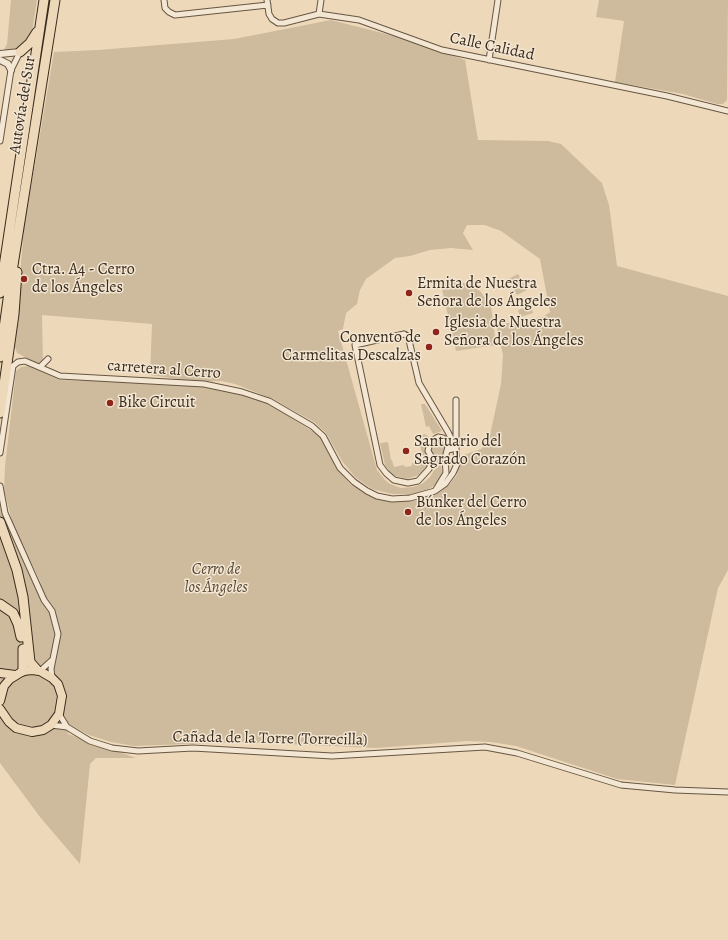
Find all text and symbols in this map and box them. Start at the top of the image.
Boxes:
street label: Calle Calidad [448,29,536,65]
street label: Autovía del Sur [6,55,40,155]
place label: Ctra. A4 - Cerro de los Ángeles [32,260,135,298]
marker: Ctra. A4 - Cerro de los Ángeles [19,274,29,284]
place label: Ermita de Nuestra Señora de los Ángeles [417,274,557,312]
marker: Ermita de Nuestra Señora de los Ángeles [404,288,414,298]
place label: Iglesia de Nuestra Señora de los Ángeles [444,313,584,351]
marker: Iglesia de Nuestra Señora de los Ángeles [431,327,441,337]
place label: Convento de Carmelitas Descalzas [282,328,421,366]
marker: Convento de Carmelitas Descalzas [424,342,434,352]
street label: carretera al Cerro [107,356,221,384]
place label: Bike Circuit [118,393,195,413]
marker: Bike Circuit [105,398,115,408]
place label: Santuario del Sagrado Corazón [414,432,526,470]
marker: Santuario del Sagrado Corazón [401,446,411,456]
place label: Búnker del Cerro de los Ángeles [416,493,527,531]
marker: Búnker del Cerro de los Ángeles [403,507,413,517]
park label: Cerro de los Ángeles [184,560,248,598]
street label: Cañada de la Torre (Torrecilla) [172,728,368,750]

